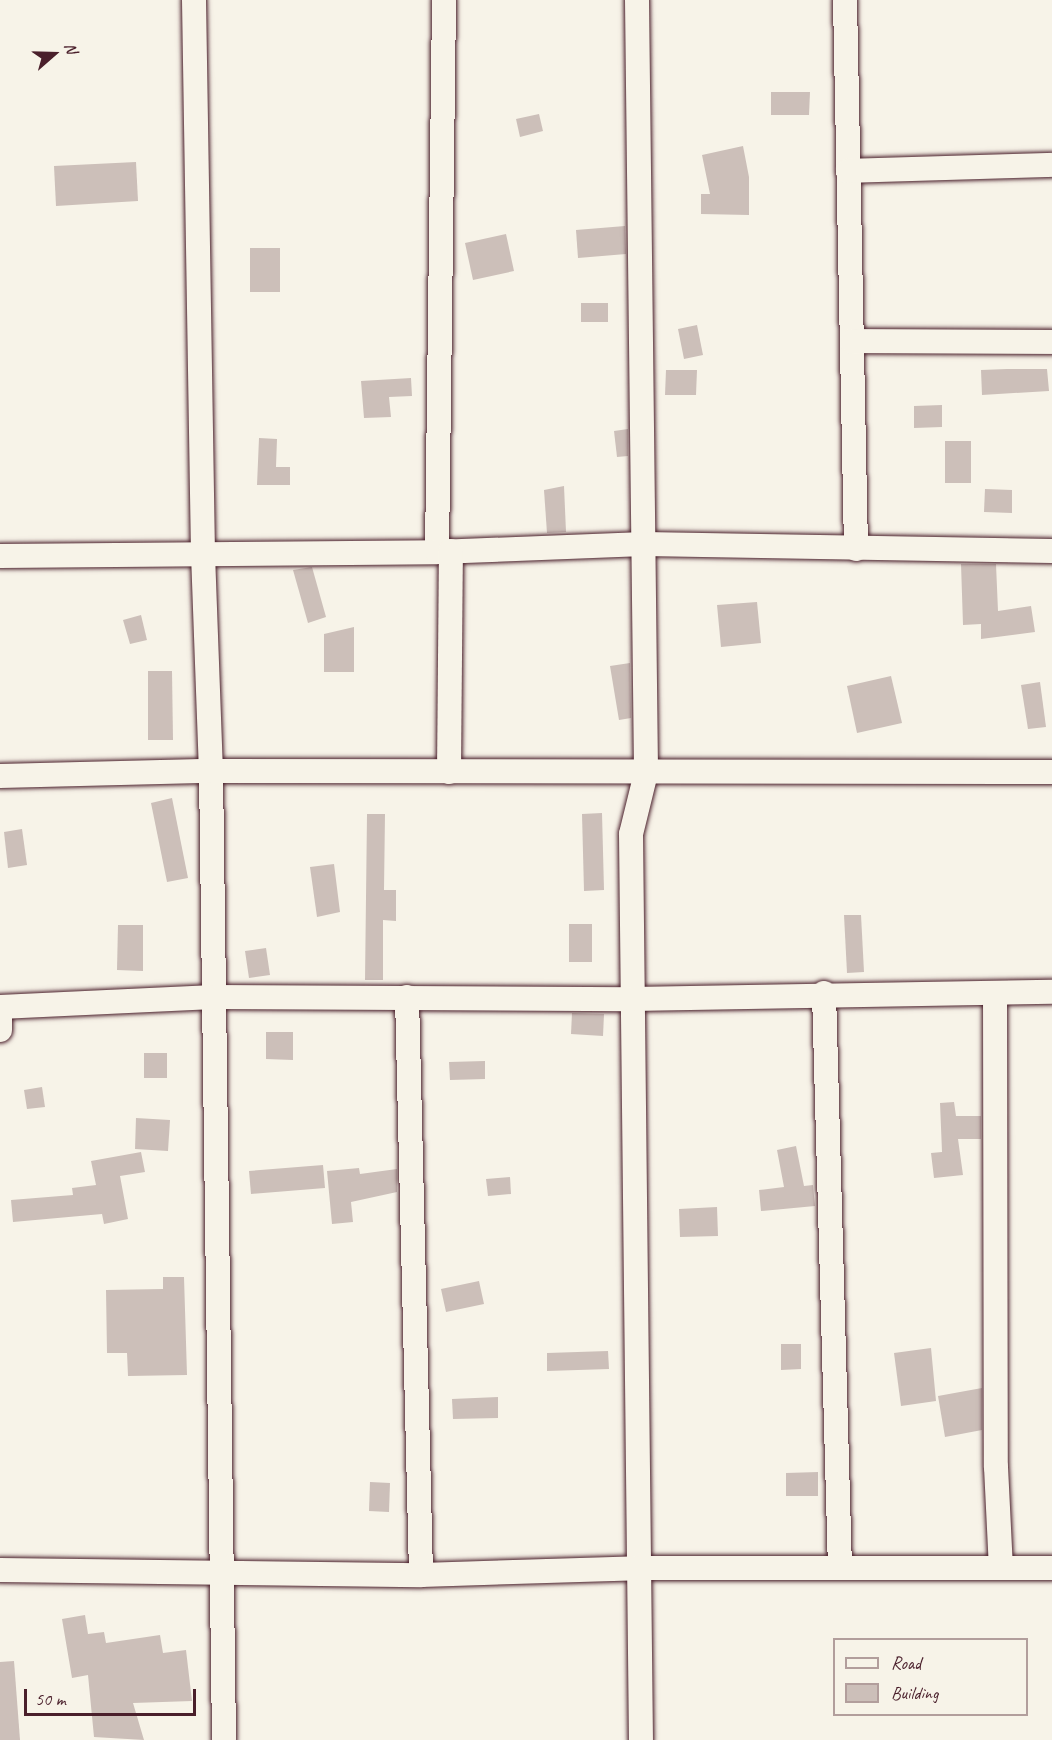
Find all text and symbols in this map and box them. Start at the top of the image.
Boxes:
north arrow [24,24,84,84]
text: N [60,40,82,56]
legend [833,1638,1028,1716]
text: Road [891,1652,921,1674]
scale bar [27,1677,200,1715]
text: Building [891,1682,938,1704]
text: 50 m [35,1688,66,1710]

